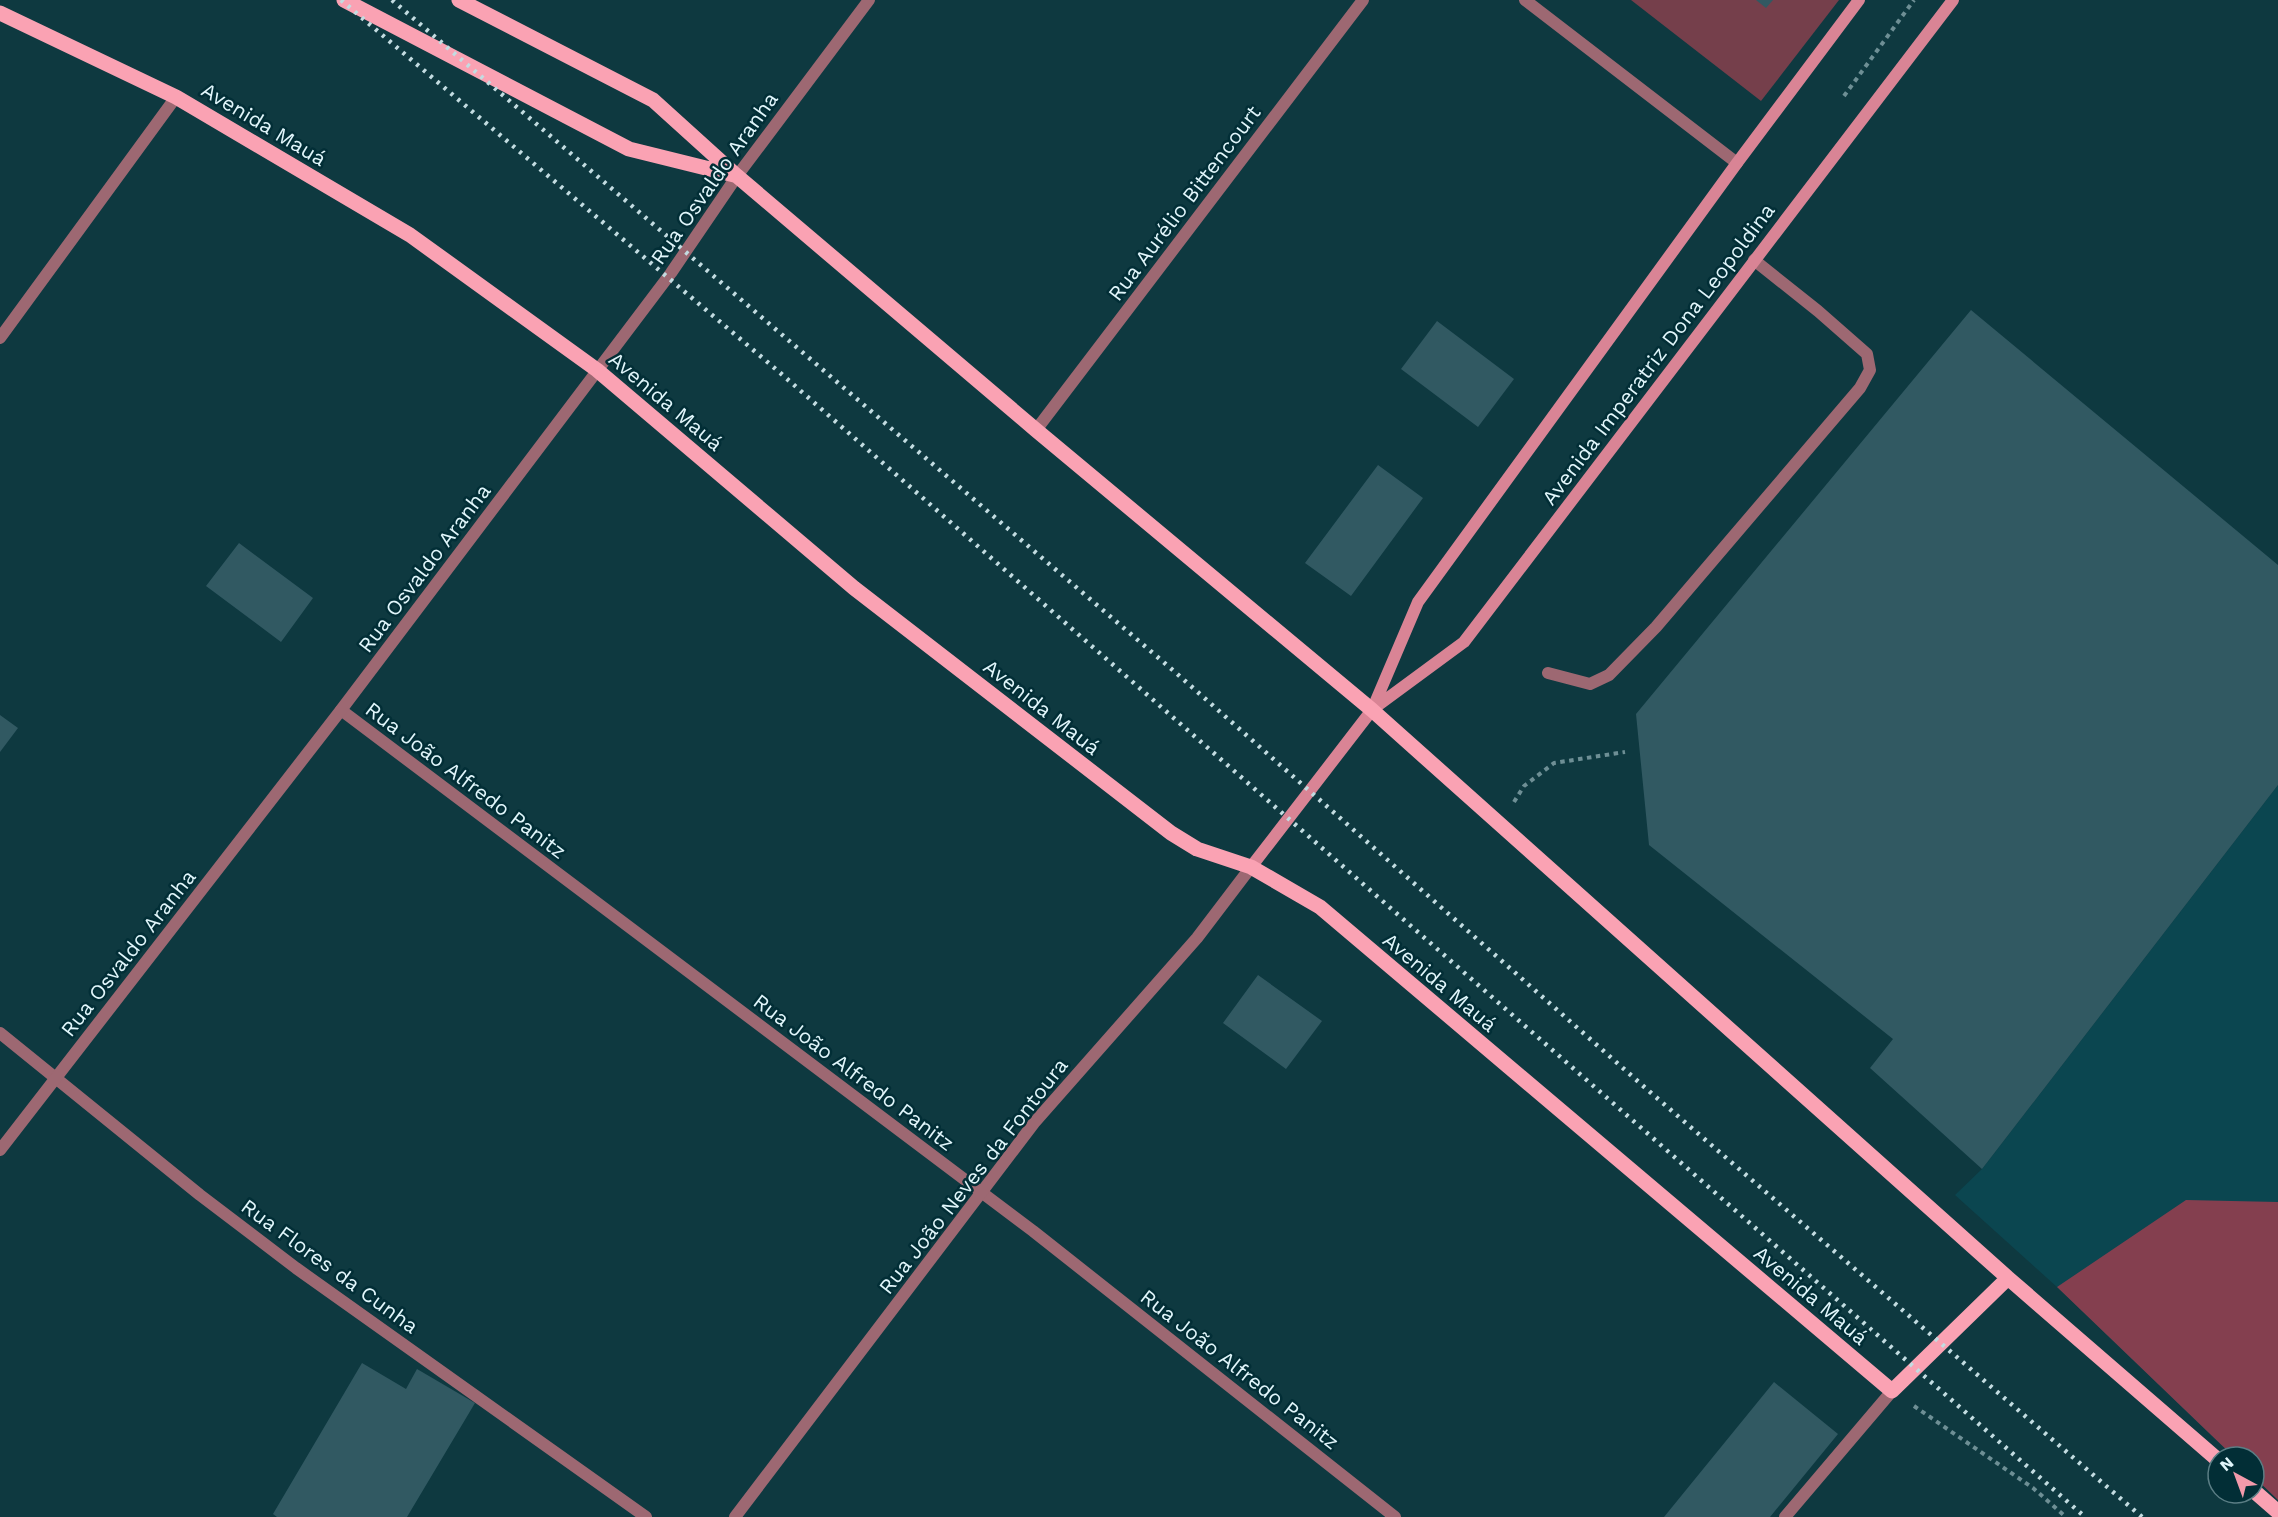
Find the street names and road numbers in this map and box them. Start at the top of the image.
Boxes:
street label: Avenida Mauá [197,77,331,171]
street label: Rua Osvaldo Aranha [645,87,783,269]
street label: Rua Aurélio Bittencourt [1102,100,1266,306]
street label: Avenida Imperatriz Dona Leopoldina [1536,198,1780,510]
street label: Avenida Mauá [604,346,728,456]
street label: Rua Osvaldo Aranha [352,479,496,657]
street label: Avenida Mauá [979,654,1105,760]
street label: Rua João Alfredo Panitz [361,696,571,864]
street label: Rua Osvaldo Aranha [55,865,201,1041]
street label: Avenida Mauá [1378,927,1502,1037]
street label: Rua João Alfredo Panitz [749,988,959,1156]
street label: Rua João Neves da Fontoura [873,1053,1073,1299]
street label: Rua Flores da Cunha [237,1193,423,1339]
street label: Avenida Mauá [1749,1240,1873,1350]
street label: Rua João Alfredo Panitz [1136,1284,1344,1454]

